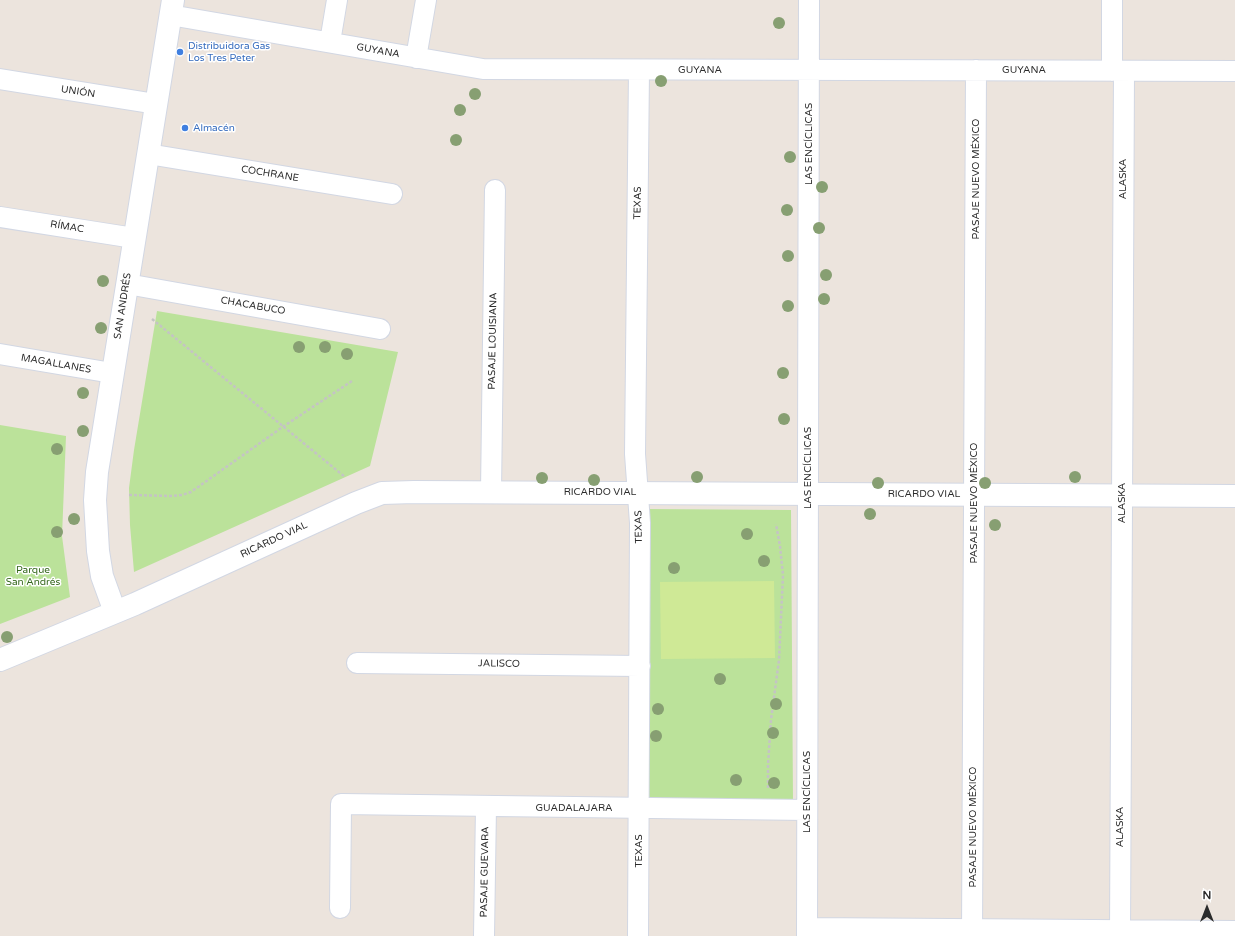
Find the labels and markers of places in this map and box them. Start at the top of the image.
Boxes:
place label: Distribuidora Gas Los Tres Peter [188,40,270,64]
marker: Distribuidora Gas Los Tres Peter [175,47,185,57]
place label: Almacén [193,122,235,134]
marker: Almacén [180,123,190,133]

